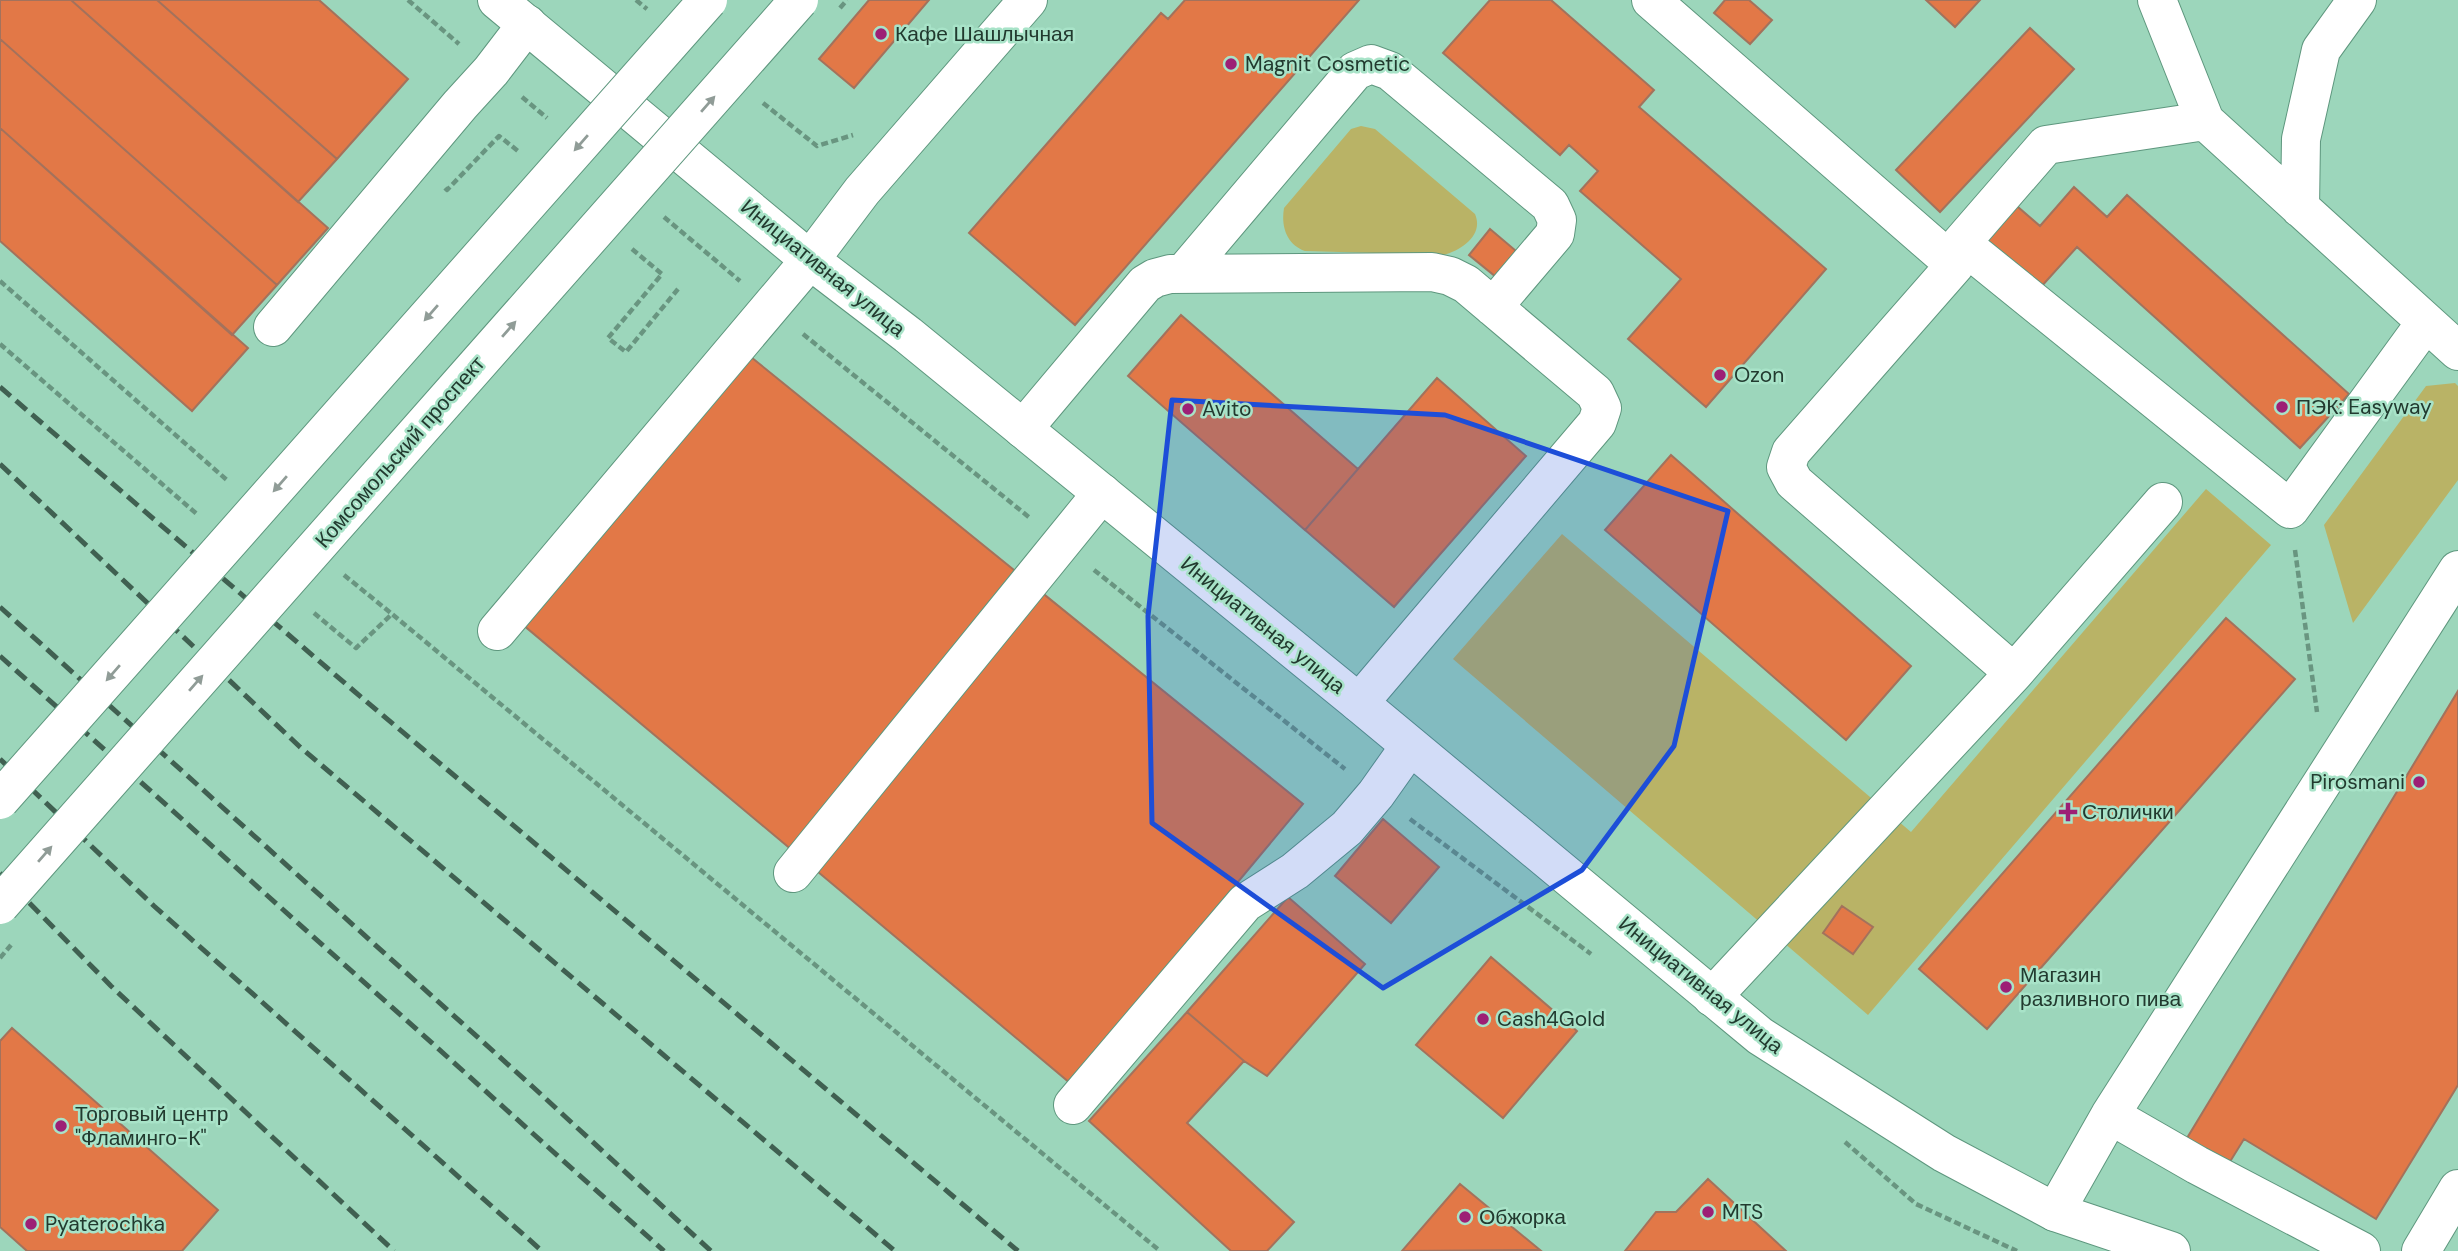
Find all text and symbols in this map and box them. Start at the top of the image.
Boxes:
place label: Кафе Шашлычная [895,20,1074,48]
marker: Кафе Шашлычная [873,26,889,42]
place label: Magnit Cosmetic [1245,50,1410,78]
marker: Magnit Cosmetic [1223,56,1239,72]
one-way arrow [700,95,715,112]
one-way arrow [573,134,589,152]
street label: Инициативная улица [735,193,911,343]
one-way arrow [423,305,439,322]
one-way arrow [501,320,517,338]
street label: Комсомольский проспект [309,350,491,554]
place label: Ozon [1734,361,1784,389]
marker: Ozon [1712,367,1728,383]
place label: ПЭК: Easyway [2296,393,2432,421]
place label: Avito [1202,395,1251,423]
marker: ПЭК: Easyway [2274,399,2290,415]
marker: Avito [1180,401,1196,417]
one-way arrow [272,475,288,493]
street label: Инициативная улица [1175,550,1351,700]
one-way arrow [106,664,121,681]
one-way arrow [188,674,204,692]
place label: Pirosmani [2310,768,2405,796]
marker: Pirosmani [2411,774,2427,790]
place label: Столички [2082,798,2174,826]
marker: Столички [2060,804,2076,820]
one-way arrow [37,845,52,862]
street label: Инициативная улица [1613,910,1789,1060]
place label: Магазин разливного пива [2020,961,2181,1013]
marker: Магазин разливного пива [1998,979,2014,995]
place label: Cash4Gold [1497,1005,1605,1033]
marker: Cash4Gold [1475,1011,1491,1027]
place label: Торговый центр "Фламинго-К" [75,1100,228,1152]
marker: Торговый центр "Фламинго-К" [53,1118,69,1134]
place label: MTS [1722,1198,1763,1226]
place label: Обжорка [1479,1203,1566,1231]
marker: MTS [1700,1204,1716,1220]
marker: Обжорка [1457,1209,1473,1225]
place label: Pyaterochka [45,1210,165,1238]
marker: Pyaterochka [23,1216,39,1232]

